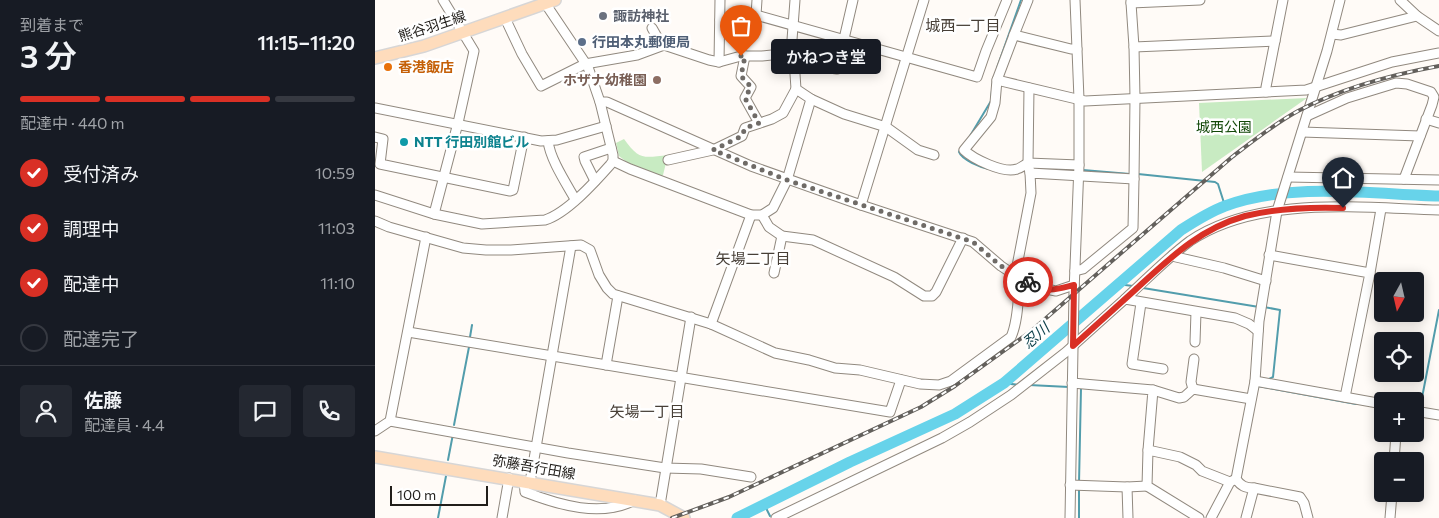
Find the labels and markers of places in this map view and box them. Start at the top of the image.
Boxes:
pin [720,5,762,56]
place label: 諏訪神社 [613,7,669,24]
marker: 諏訪神社 [597,10,609,22]
place label: 行田本丸郵便局 [592,33,690,50]
marker: 行田本丸郵便局 [576,36,588,48]
callout: かねつき堂 [771,38,881,74]
place label: 香港飯店 [398,58,454,75]
marker: 香港飯店 [382,61,394,73]
place label: ホザナ幼稚園 [563,71,647,88]
marker: ホザナ幼稚園 [651,74,663,86]
place label: NTT 行田別館ビル [414,133,529,150]
marker: NTT 行田別館ビル [398,136,410,148]
pin [1322,157,1364,208]

